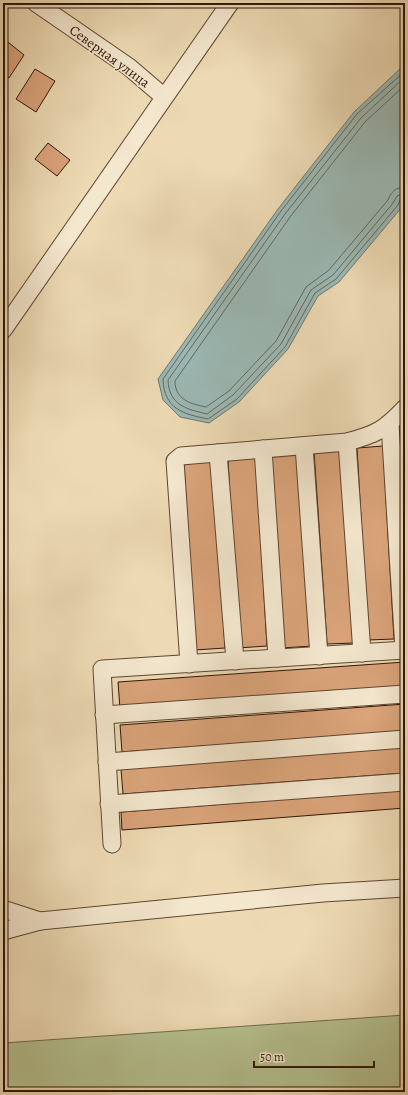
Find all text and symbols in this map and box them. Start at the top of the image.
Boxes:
street label: Северная улица [66,21,154,92]
scale bar [254,1043,374,1069]
text: 50 m [260,1049,284,1065]

